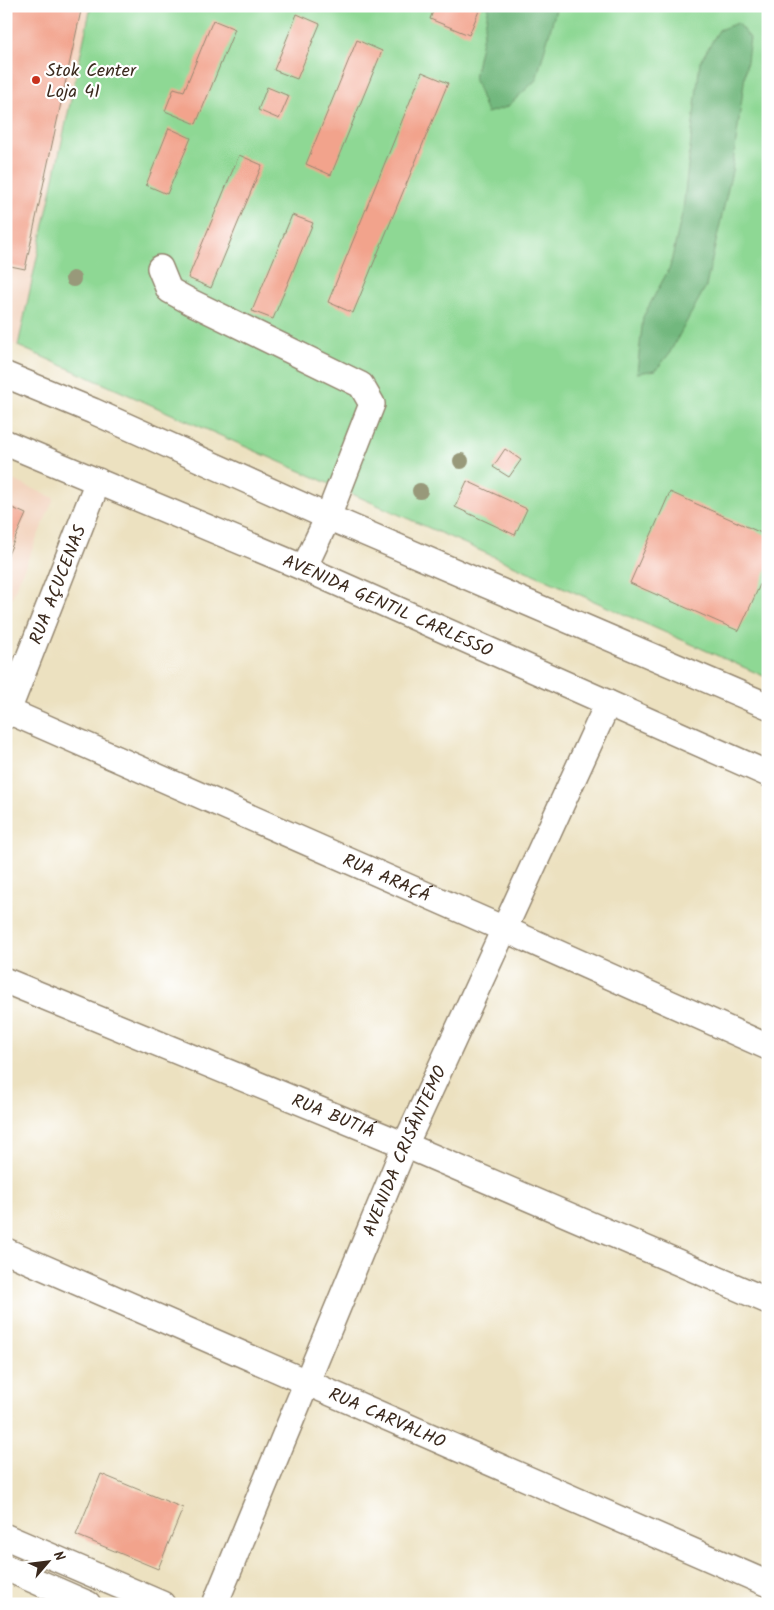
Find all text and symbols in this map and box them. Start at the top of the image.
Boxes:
place label: Stok Center Loja 41 [46,57,137,107]
marker: Stok Center Loja 41 [30,74,42,86]
street label: RUA AÇUCENAS [22,521,95,649]
street label: AVENIDA GENTIL CARLESSO [278,548,497,666]
street label: RUA ARAÇÁ [337,847,435,911]
street label: AVENIDA CRISÂNTEMO [356,1061,455,1241]
street label: RUA BUTIÁ [287,1087,379,1147]
street label: RUA CARVALHO [323,1381,450,1457]
north arrow [22,1538,72,1588]
text: N [47,1547,70,1566]

